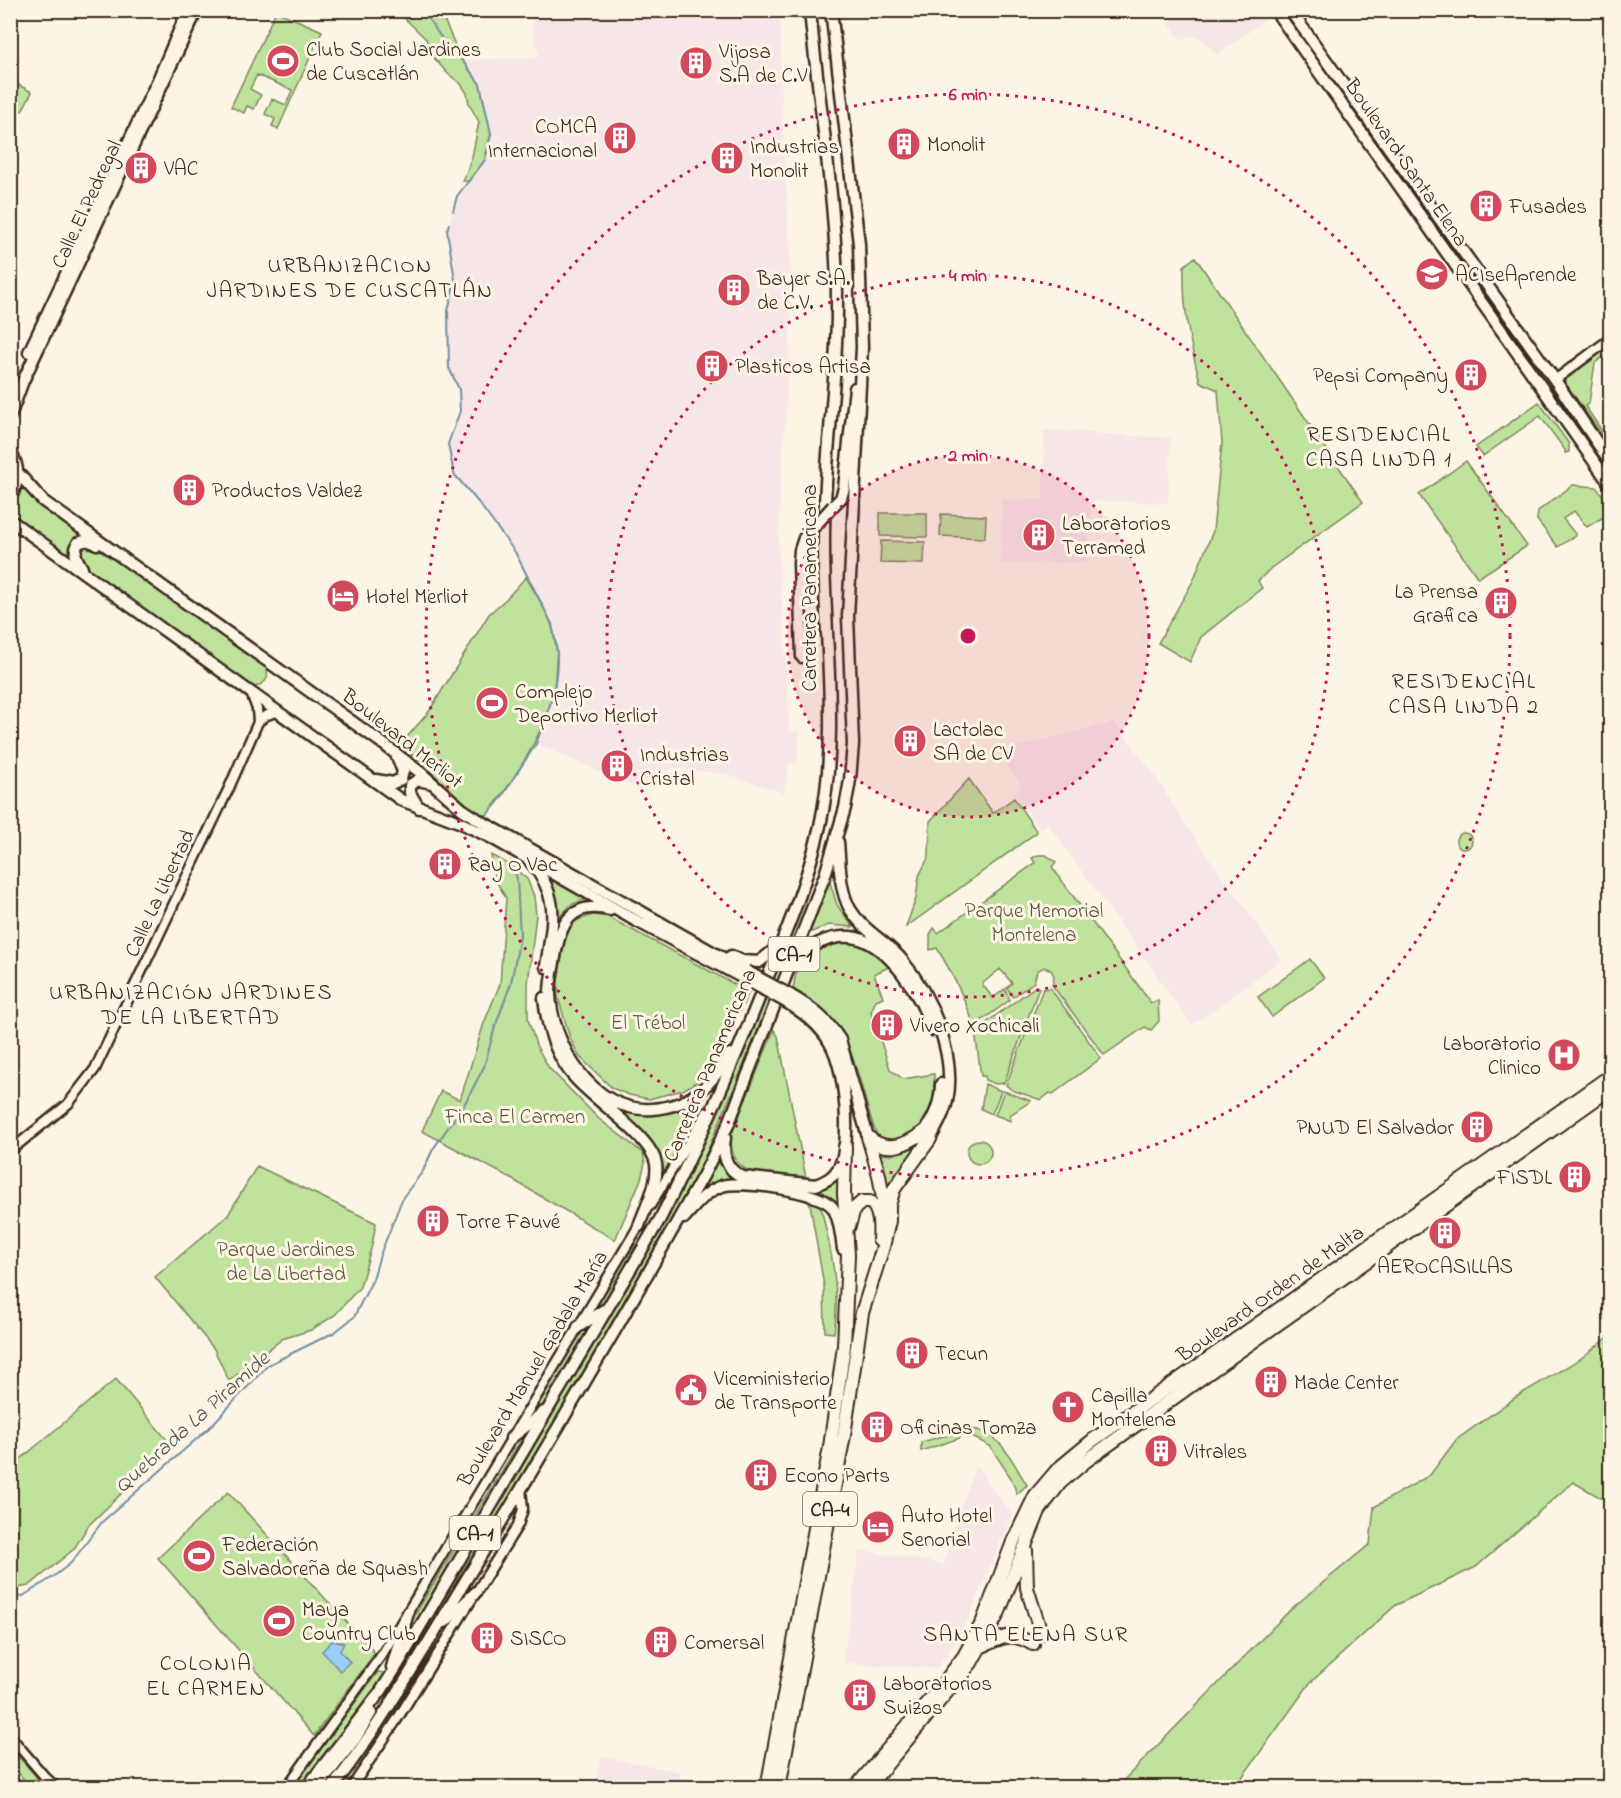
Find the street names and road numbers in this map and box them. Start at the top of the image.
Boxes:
street label: Boulevard Santa Elena [1335,72,1475,253]
street label: Calle El Pedregal [45,136,132,275]
street label: Carretera Panamericana [796,484,826,692]
street label: Boulevard Merliot [334,682,469,797]
street label: Calle La Libertad [118,825,204,963]
road number: CA-1 [768,937,820,971]
street label: Carretera Panamericana [657,965,765,1167]
street label: Boulevard Orden de Malta [1171,1219,1371,1371]
street label: Boulevard Manuel Gadala María [451,1245,616,1494]
road number: CA-4 [803,1492,857,1526]
road number: CA-1 [450,1516,500,1550]

